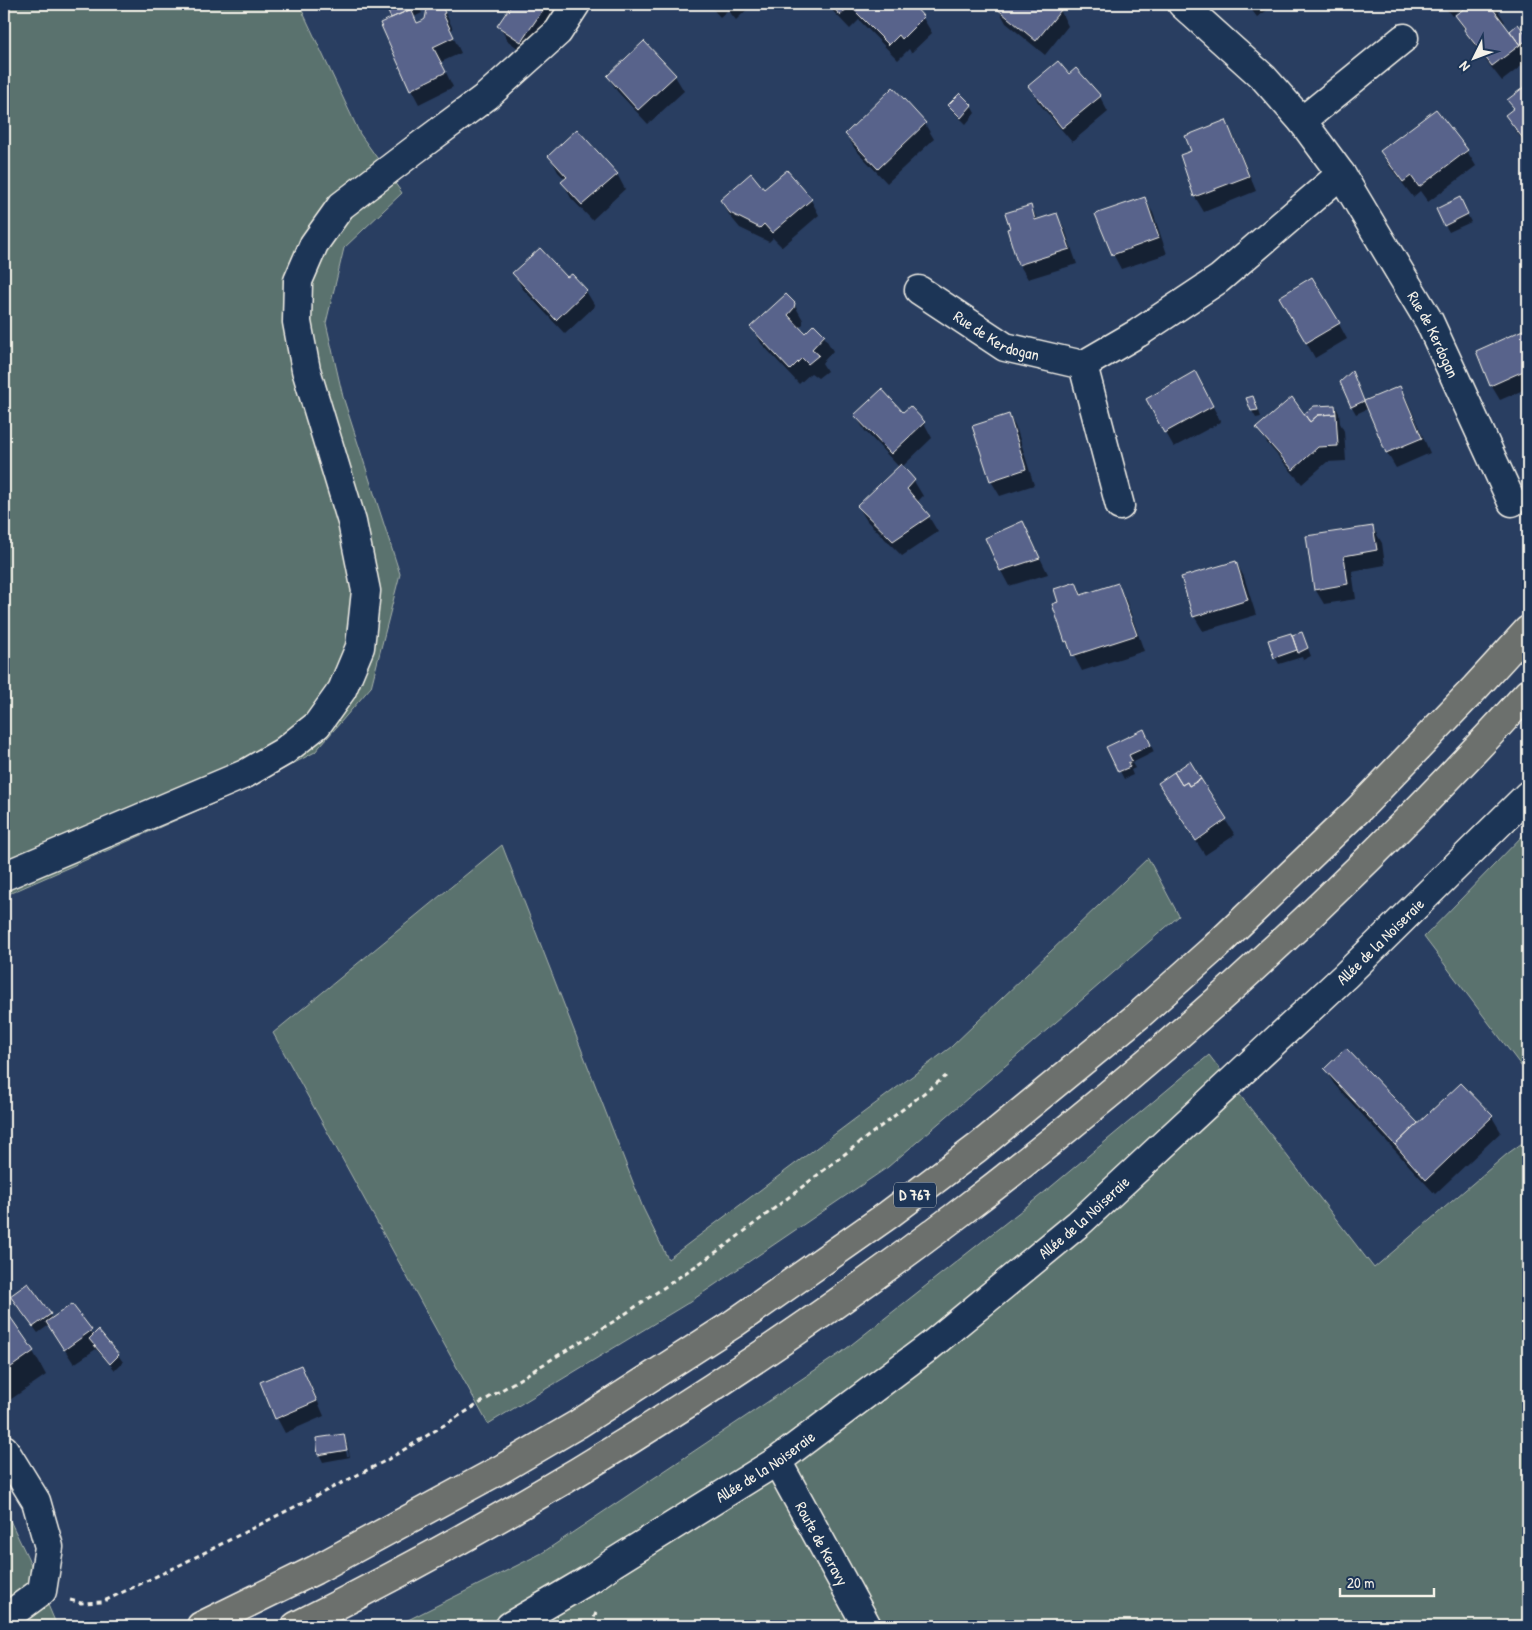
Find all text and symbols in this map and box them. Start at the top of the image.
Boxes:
north arrow [1450,32,1500,82]
text: N [1454,58,1474,76]
street label: Rue de Kerdogan [1403,287,1465,381]
street label: Rue de Kerdogan [949,305,1042,366]
street label: Allée de la Noiseraie [1332,892,1429,990]
street label: Allée de la Noiseraie [1033,1170,1135,1264]
road number: D 767 [894,1182,936,1208]
street label: Allée de la Noiseraie [711,1425,820,1508]
street label: Route de Keravy [790,1498,854,1590]
scale bar [1340,1565,1433,1597]
text: 20 m [1347,1572,1374,1593]

